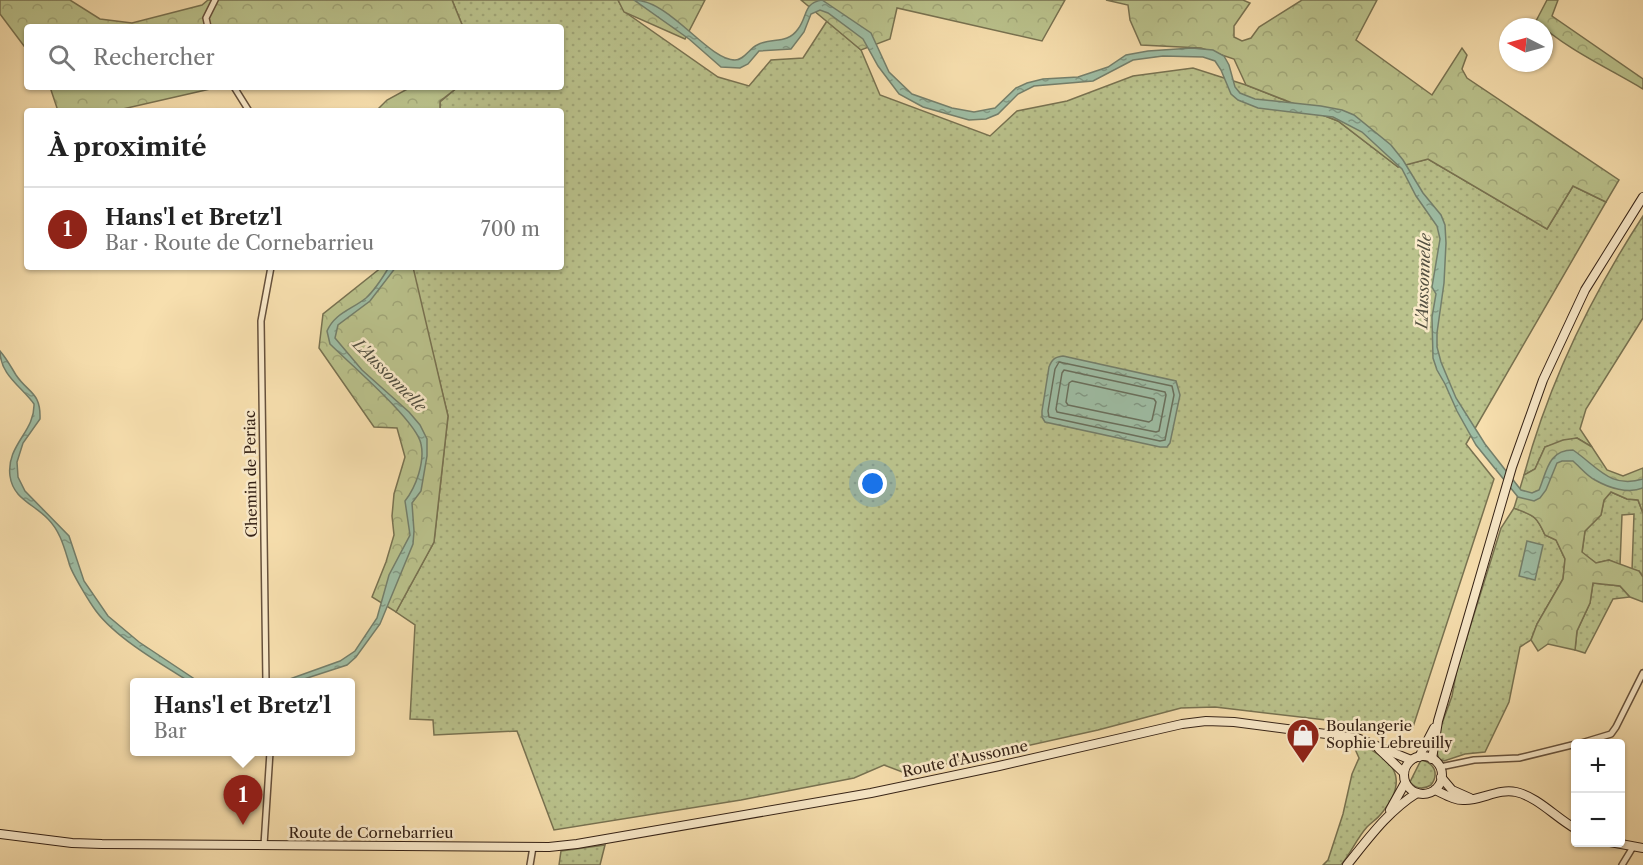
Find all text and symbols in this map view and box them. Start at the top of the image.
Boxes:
north arrow [1499,18,1553,72]
search box [24,24,564,90]
icon: search [45,41,78,74]
text: Rechercher [93,44,215,71]
text: À proximité [48,131,207,163]
text: Hans'l et Bretz'l [105,204,282,231]
text: 1 [63,217,72,241]
text: 700 m [481,217,540,241]
text: Bar · Route de Cornebarrieu [105,231,374,255]
water label: L'Aussonnelle [1411,232,1435,331]
water label: L'Aussonnelle [348,333,432,417]
street label: Chemin de Periac [240,410,261,538]
your location [858,469,887,498]
popup [130,678,355,756]
text: Hans'l et Bretz'l [154,692,331,719]
place label: Boulangerie Sophie Lebreuilly [1326,716,1453,752]
shop icon: Boulangerie Sophie Lebreuilly [1285,717,1321,764]
text: Bar [154,719,187,743]
street label: Route d'Aussonne [900,736,1029,781]
map controls [1571,739,1625,847]
button: + [1571,739,1625,793]
pin: 1 [224,776,262,825]
button: − [1571,793,1625,847]
street label: Route de Cornebarrieu [288,823,454,842]

